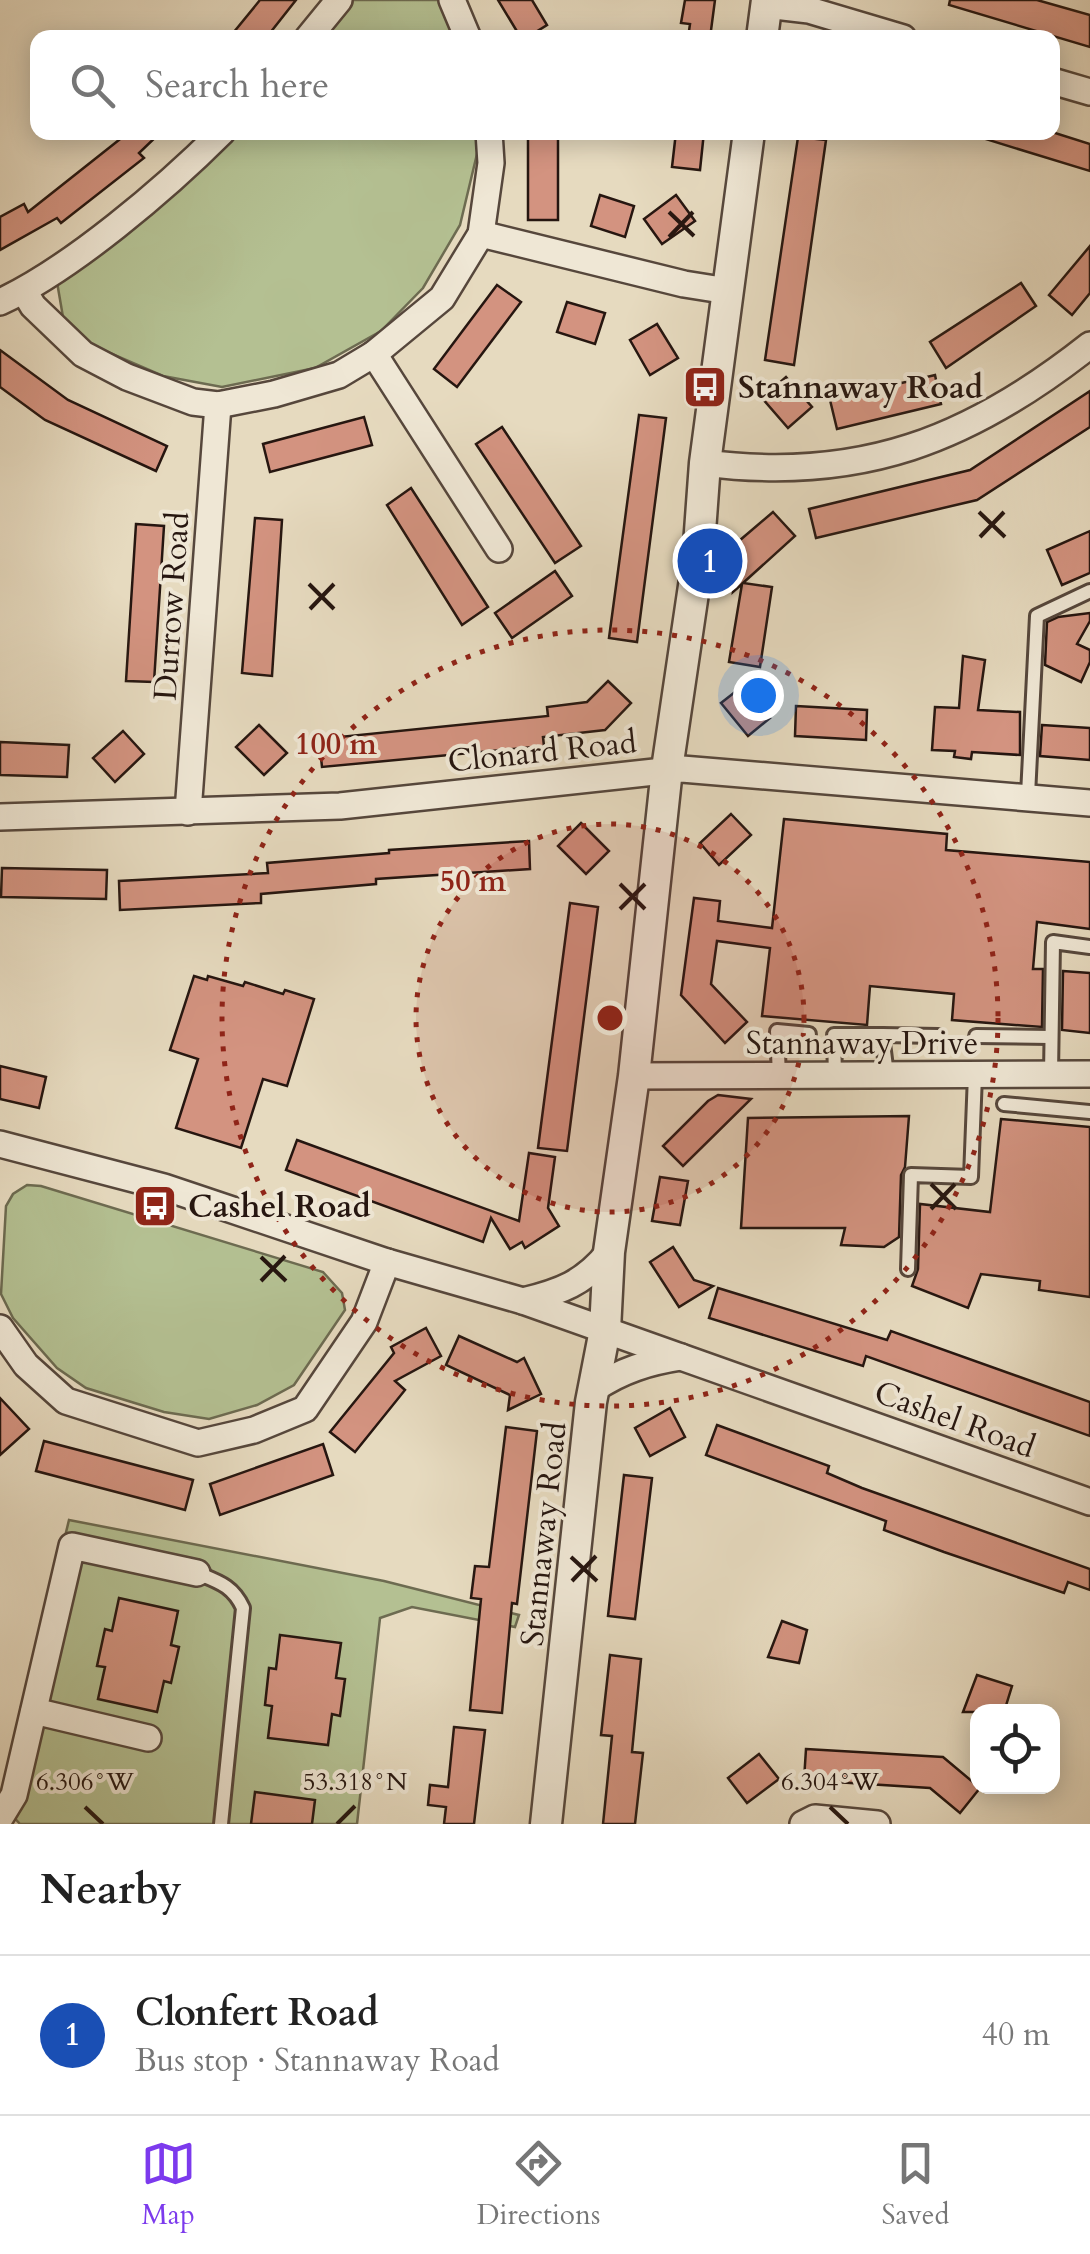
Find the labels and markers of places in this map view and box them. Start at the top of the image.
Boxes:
bus stop icon: Stannaway Road [682,364,728,410]
place label: Stannaway Road [738,366,983,410]
pin: 1 [678,524,742,598]
centre of rings [592,1000,628,1036]
bus stop icon: Cashel Road [132,1183,178,1229]
place label: Cashel Road [188,1185,371,1229]

